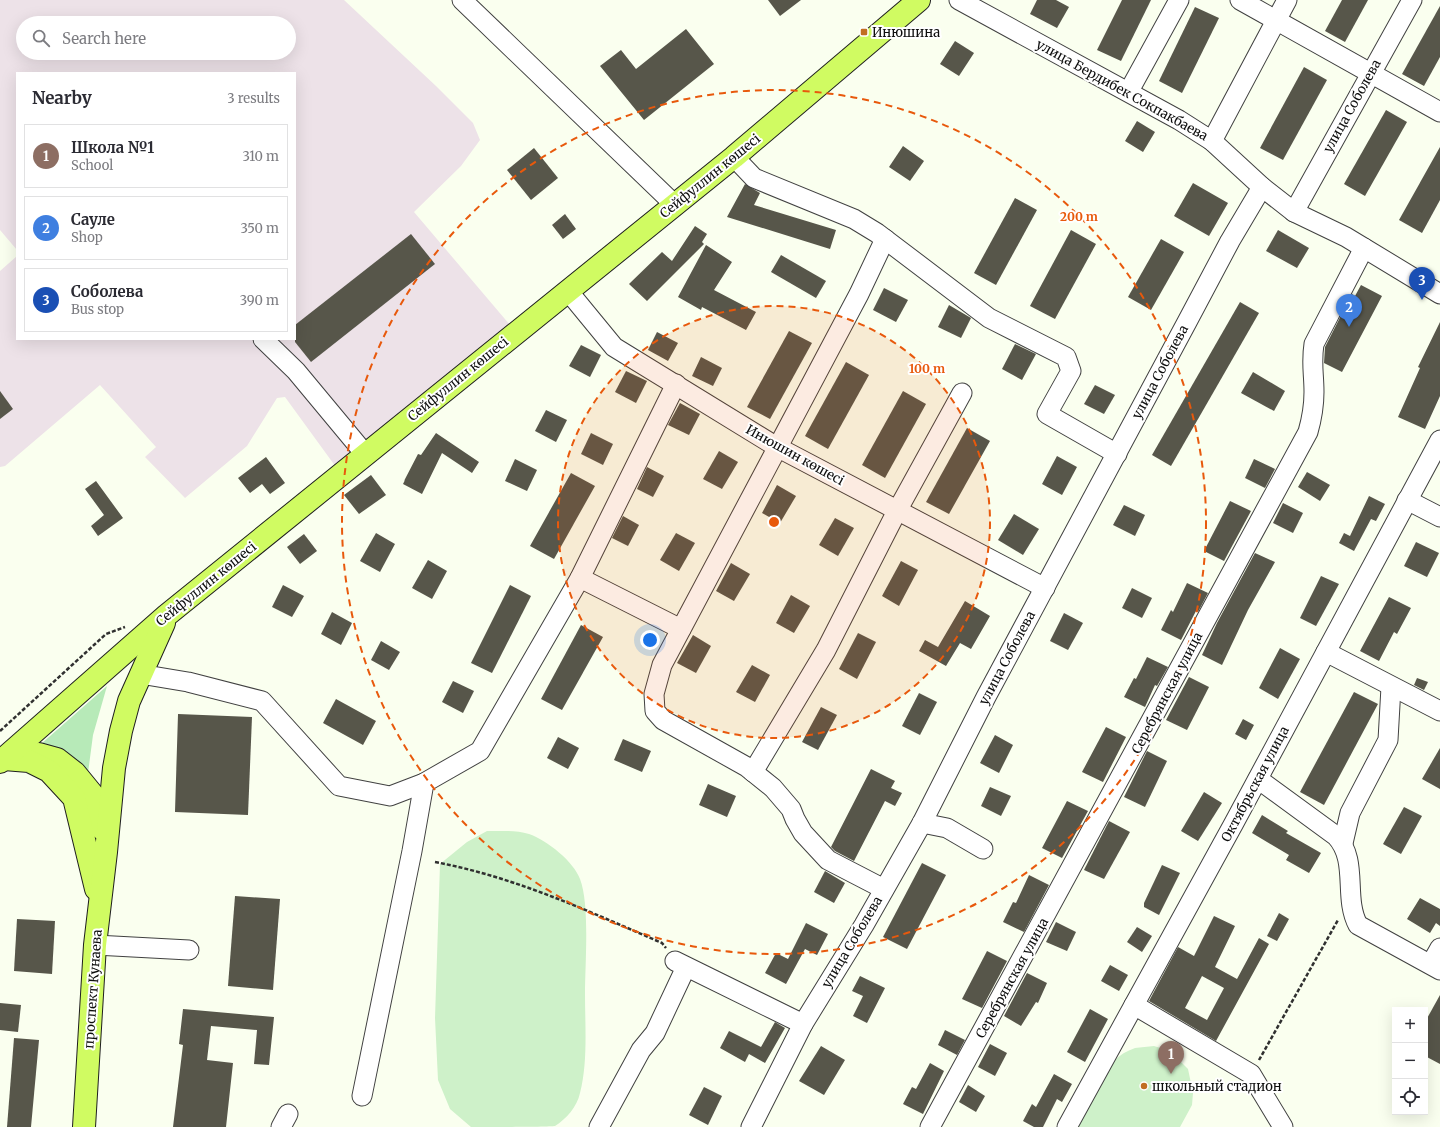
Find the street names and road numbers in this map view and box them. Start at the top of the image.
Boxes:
street label: улица Бердибек Сокпакбаева [1033,36,1211,144]
street label: улица Соболева [1319,56,1385,156]
street label: Сейфуллин көшесі [656,130,764,222]
street label: улица Соболева [1128,322,1192,422]
street label: Сейфуллин көшесі [404,333,512,425]
street label: Инюшин көшесі [743,421,847,489]
street label: Сейфуллин көшесі [152,538,260,630]
street label: улица Соболева [975,608,1039,708]
street label: Серебрянская улица [1128,629,1206,757]
street label: Октябрьская улица [1217,723,1293,845]
street label: улица Соболева [818,893,886,991]
street label: Серебрянская улица [972,915,1052,1041]
street label: проспект Кунаева [80,929,106,1049]

